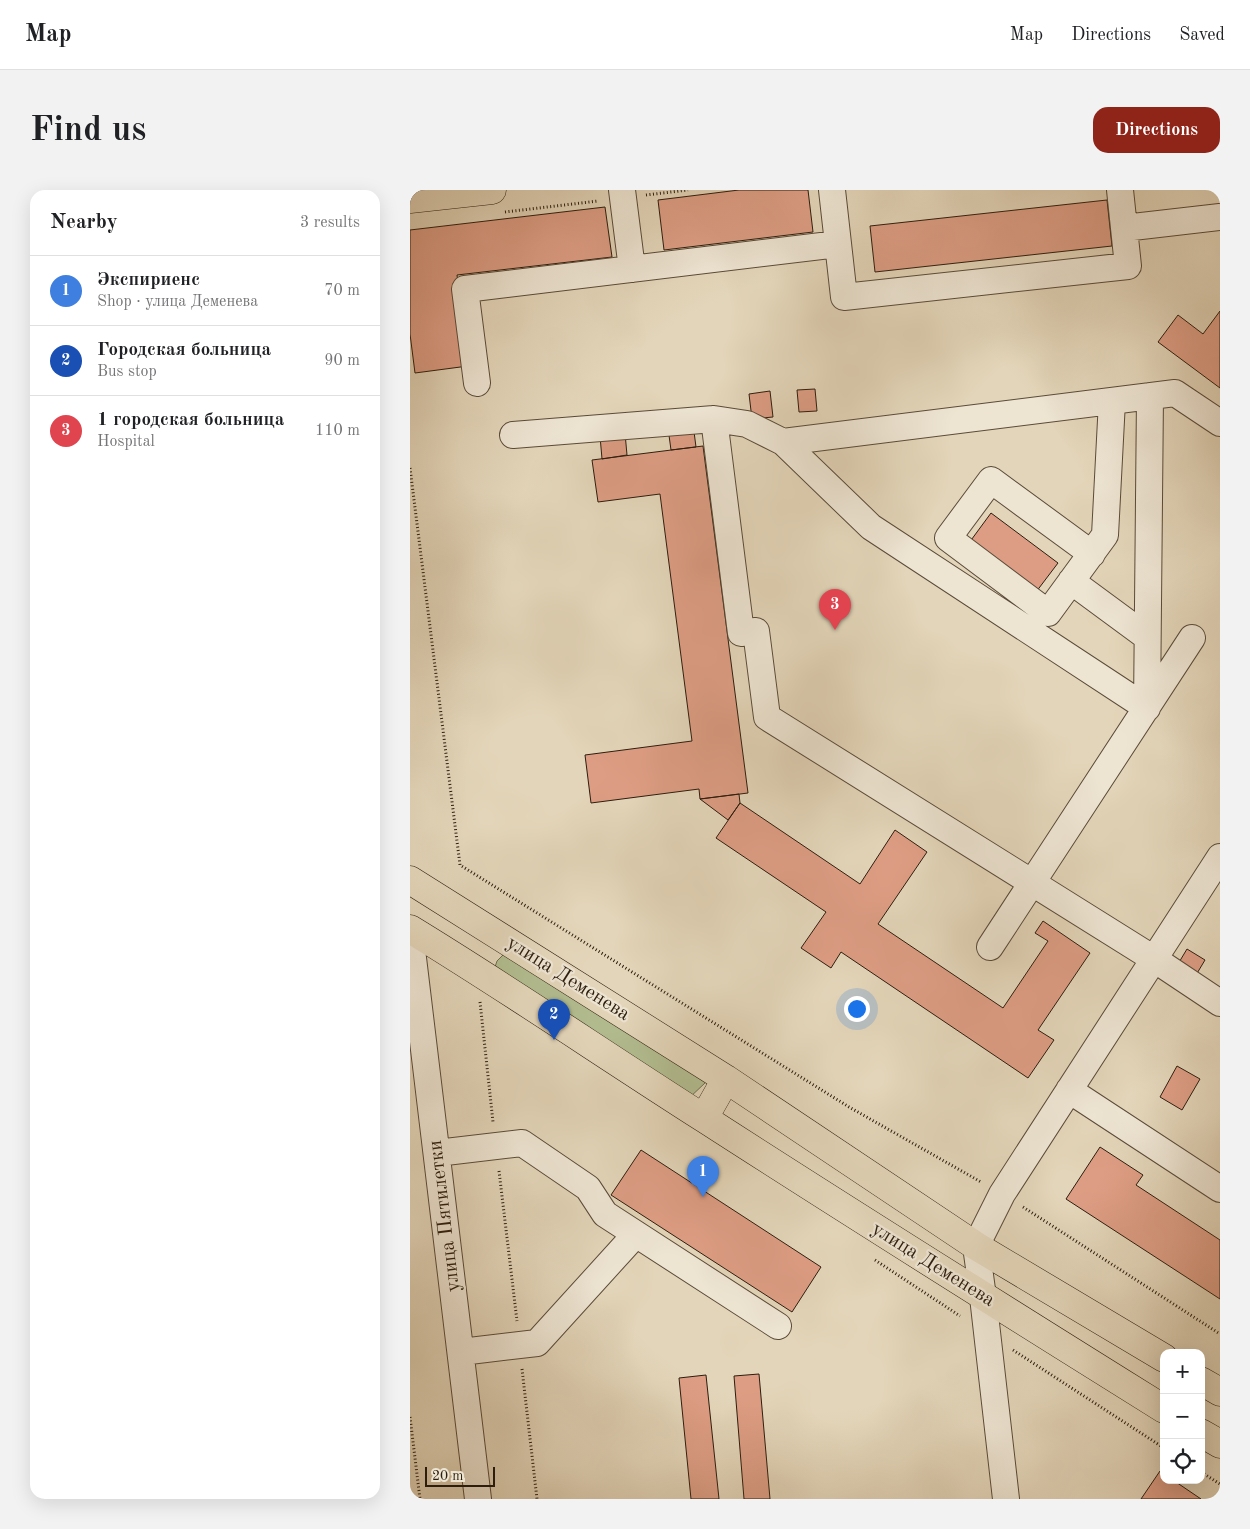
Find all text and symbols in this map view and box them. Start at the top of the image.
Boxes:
text: Map [25,23,72,47]
text: Map [1010,26,1043,44]
text: Directions [1071,26,1151,44]
text: Saved [1179,26,1225,44]
button: Directions [1093,107,1220,153]
text: Find us [30,113,146,148]
text: Nearby [50,212,118,233]
text: 3 results [300,215,360,231]
text: Экспириенс [97,271,200,290]
text: 1 [61,283,71,299]
text: 70 m [324,283,360,299]
text: Shop · улица Деменева [97,294,258,310]
text: Городская больница [97,341,271,360]
text: 2 [61,353,71,369]
text: 90 m [324,353,360,369]
text: Bus stop [97,364,157,380]
text: 1 городская больница [97,411,284,430]
text: 3 [61,423,71,439]
text: 110 m [315,423,360,439]
text: Hospital [97,434,155,450]
pin: 3 [819,589,851,630]
street label: улица Деменева [503,933,633,1025]
your location [844,996,870,1022]
pin: 2 [538,999,570,1040]
street label: улица Пятилетки [426,1139,464,1293]
pin: 1 [687,1156,719,1197]
street label: улица Деменева [868,1219,998,1311]
map controls [1160,1349,1205,1484]
button: + [1160,1349,1205,1394]
button: − [1160,1394,1205,1439]
button: locate [1160,1439,1205,1484]
scale bar [425,1464,495,1487]
text: 20 m [432,1469,463,1483]

